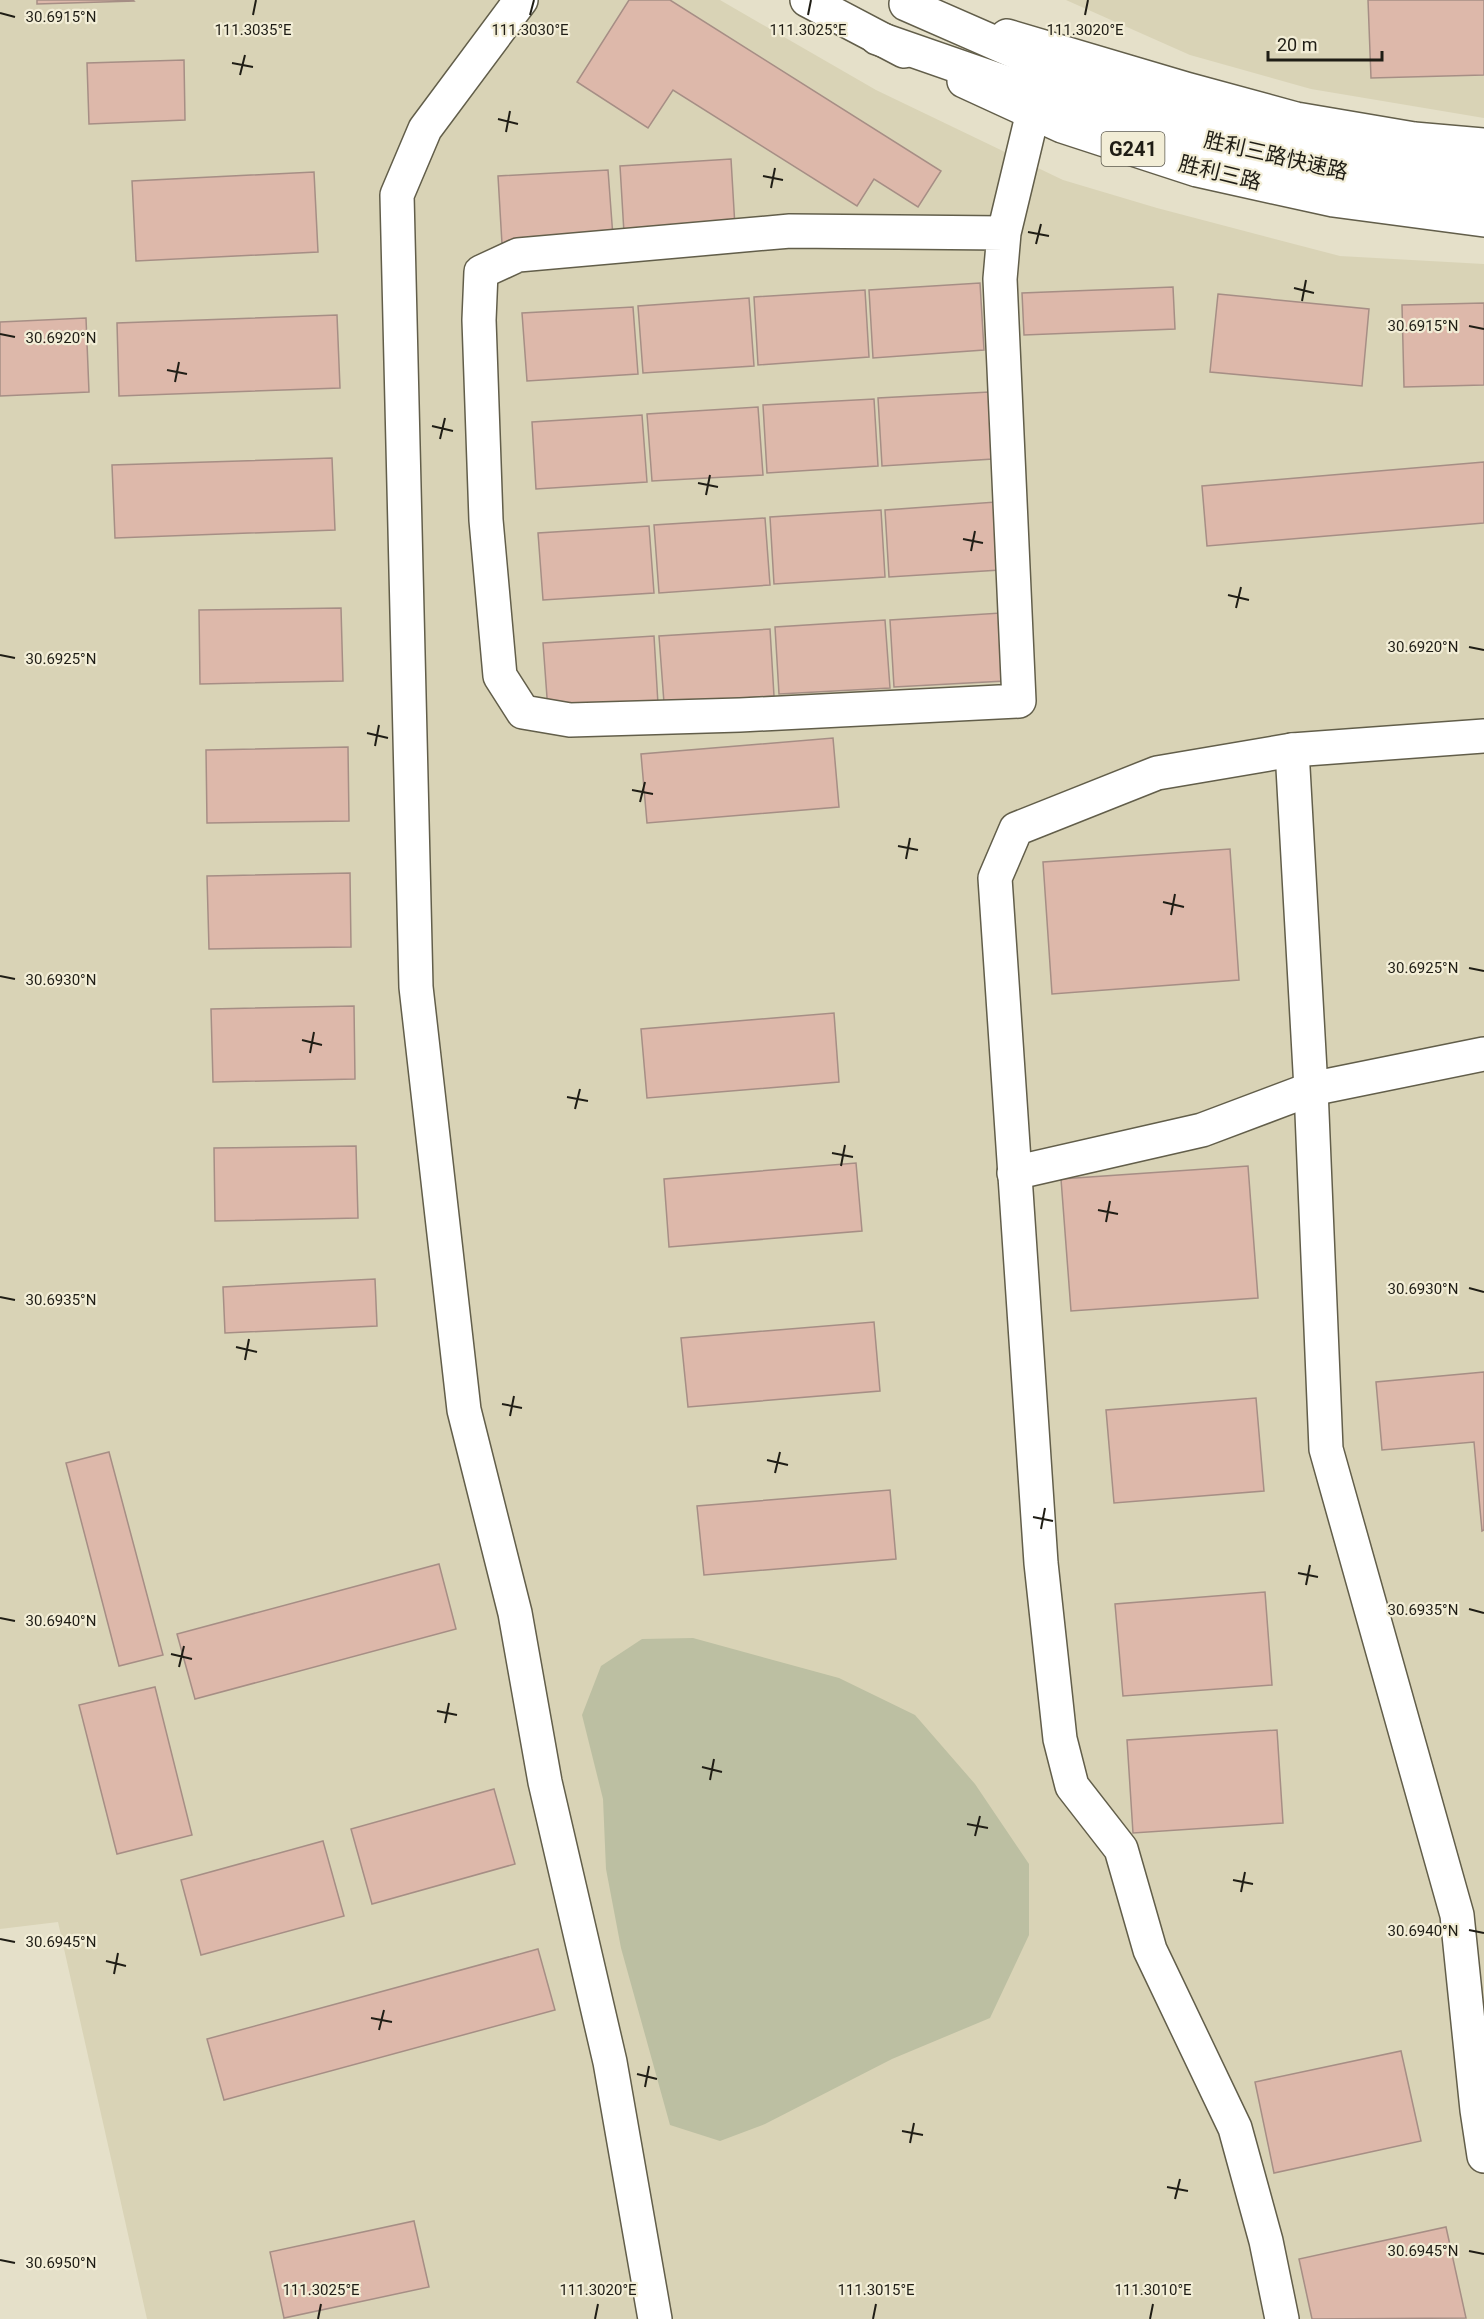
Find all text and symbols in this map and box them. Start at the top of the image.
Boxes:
text: 30.6915°N [26,8,96,26]
text: 111.3035°E [214,21,292,39]
text: 111.3030°E [491,21,569,39]
text: 111.3025°E [769,21,847,39]
text: 111.3020°E [1046,21,1124,39]
scale bar [1268,24,1382,62]
text: 20 m [1277,34,1317,55]
street label: 胜利三路快速路 [1202,127,1350,185]
road number: G241 [1102,132,1164,166]
street label: 胜利三路 [1176,151,1264,195]
text: 30.6915°N [1388,317,1458,335]
text: 30.6920°N [26,329,96,347]
text: 30.6920°N [1388,638,1458,656]
text: 30.6925°N [26,650,96,668]
text: 30.6925°N [1388,959,1458,977]
text: 30.6930°N [26,971,96,989]
text: 30.6930°N [1388,1280,1458,1298]
text: 30.6935°N [26,1291,96,1309]
text: 30.6935°N [1388,1601,1458,1619]
text: 30.6940°N [26,1612,96,1630]
text: 30.6940°N [1388,1922,1458,1940]
text: 30.6945°N [26,1933,96,1951]
text: 30.6945°N [1388,2242,1458,2260]
text: 30.6950°N [26,2254,96,2272]
text: 111.3025°E [282,2281,360,2299]
text: 111.3020°E [559,2281,637,2299]
text: 111.3015°E [837,2281,915,2299]
text: 111.3010°E [1114,2281,1192,2299]

